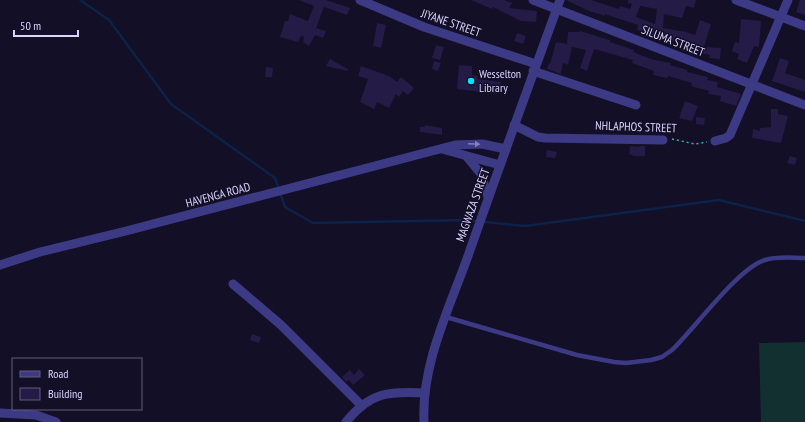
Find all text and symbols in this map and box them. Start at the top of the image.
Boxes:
street label: JIYANE STREET [418,5,484,40]
scale bar [14,12,78,38]
text: 50 m [20,18,41,33]
street label: SILUMA STREET [639,22,708,60]
place label: Wesselton Library [479,66,521,95]
marker: Wesselton Library [466,76,476,86]
street label: NHLAPHOS STREET [595,118,678,135]
one-way arrow [468,141,481,147]
street label: MAGWAZA STREET [452,165,493,244]
street label: HAVENGA ROAD [184,179,252,210]
legend [12,358,142,410]
text: Road [48,366,68,381]
text: Building [48,386,83,401]

